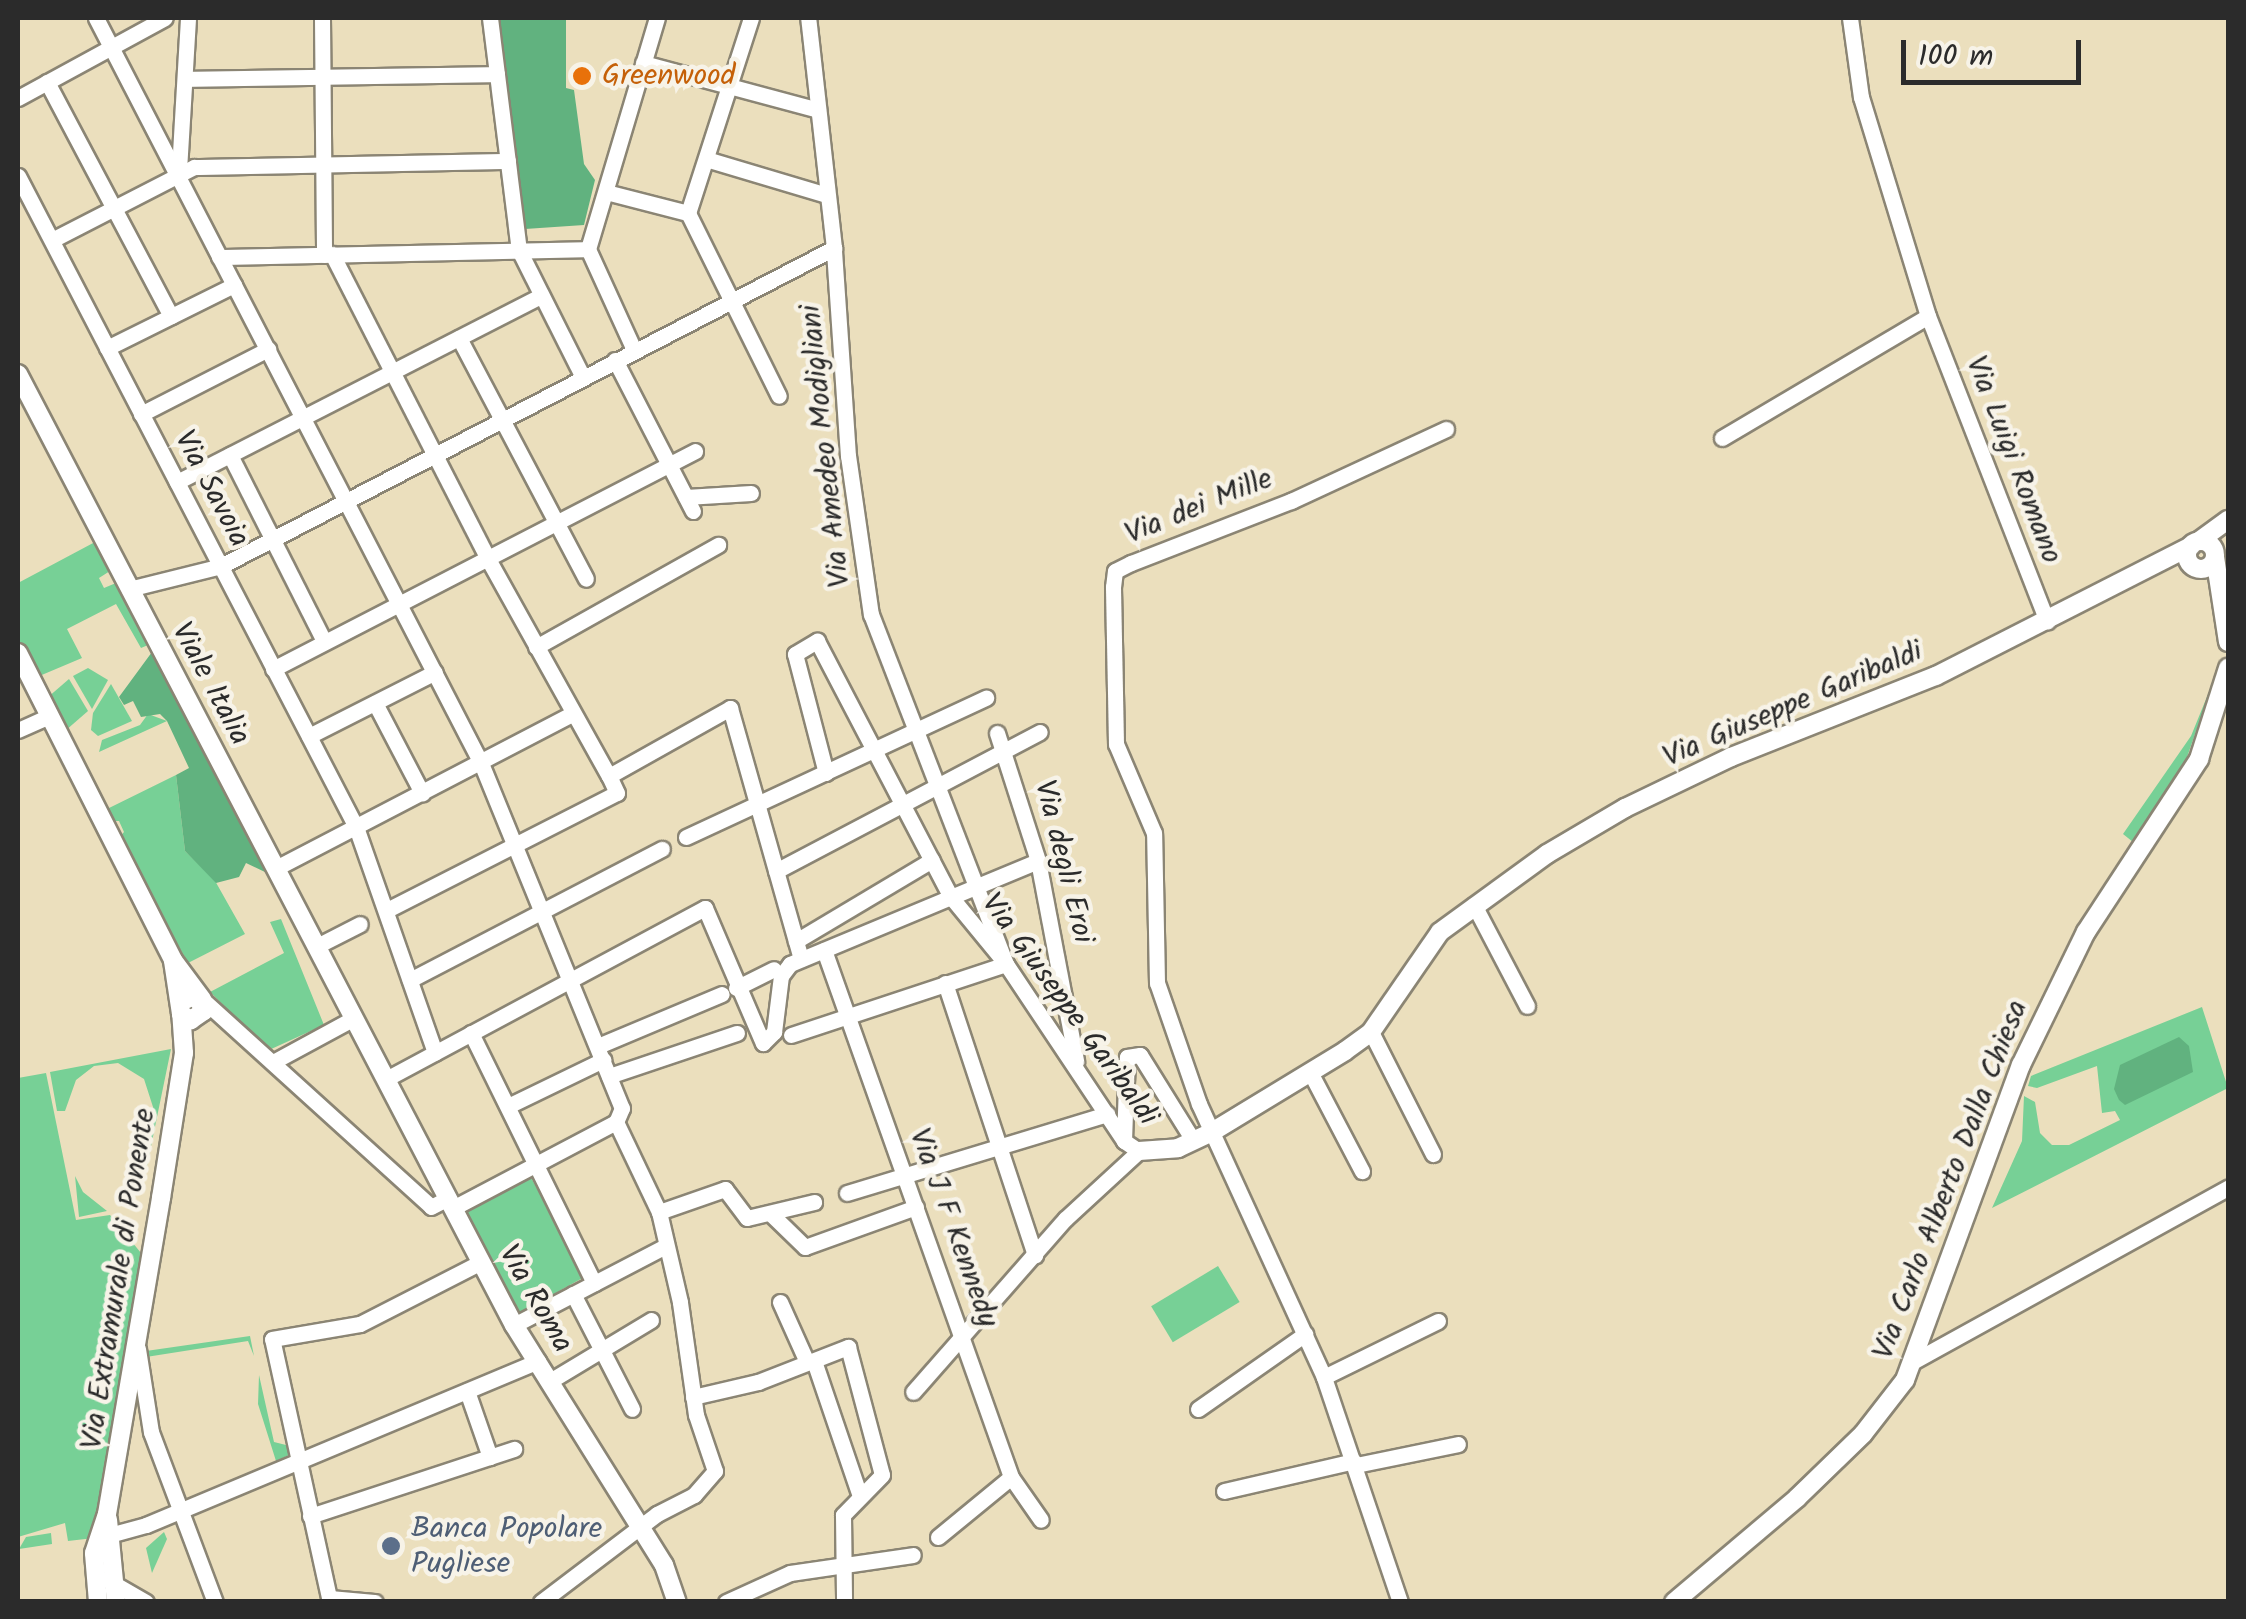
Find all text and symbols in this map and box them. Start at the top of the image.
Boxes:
scale bar [1906,20,2086,82]
text: 100 m [1918,33,1993,81]
place label: Greenwood [602,58,736,94]
marker: Greenwood [571,65,593,87]
street label: Via Amedeo Modigliani [793,303,859,589]
street label: Via Luigi Romano [1957,351,2069,569]
street label: Via Savoia [165,425,257,553]
street label: Via dei Mille [1120,461,1278,553]
street label: Viale Italia [163,617,257,751]
street label: Via Giuseppe Garibaldi [1658,634,1928,776]
street label: Via degli Eroi [1025,777,1101,947]
street label: Via Giuseppe Garibaldi [973,887,1165,1133]
street label: Via Carlo Alberto Dalla Chiesa [1866,995,2036,1365]
street label: Via Extramurale di Ponente [74,1106,164,1452]
street label: Via J F Kennedy [900,1124,1006,1332]
street label: Via Roma [490,1239,580,1359]
place label: Banca Popolare Pugliese [411,1511,602,1582]
marker: Banca Popolare Pugliese [380,1535,402,1557]

